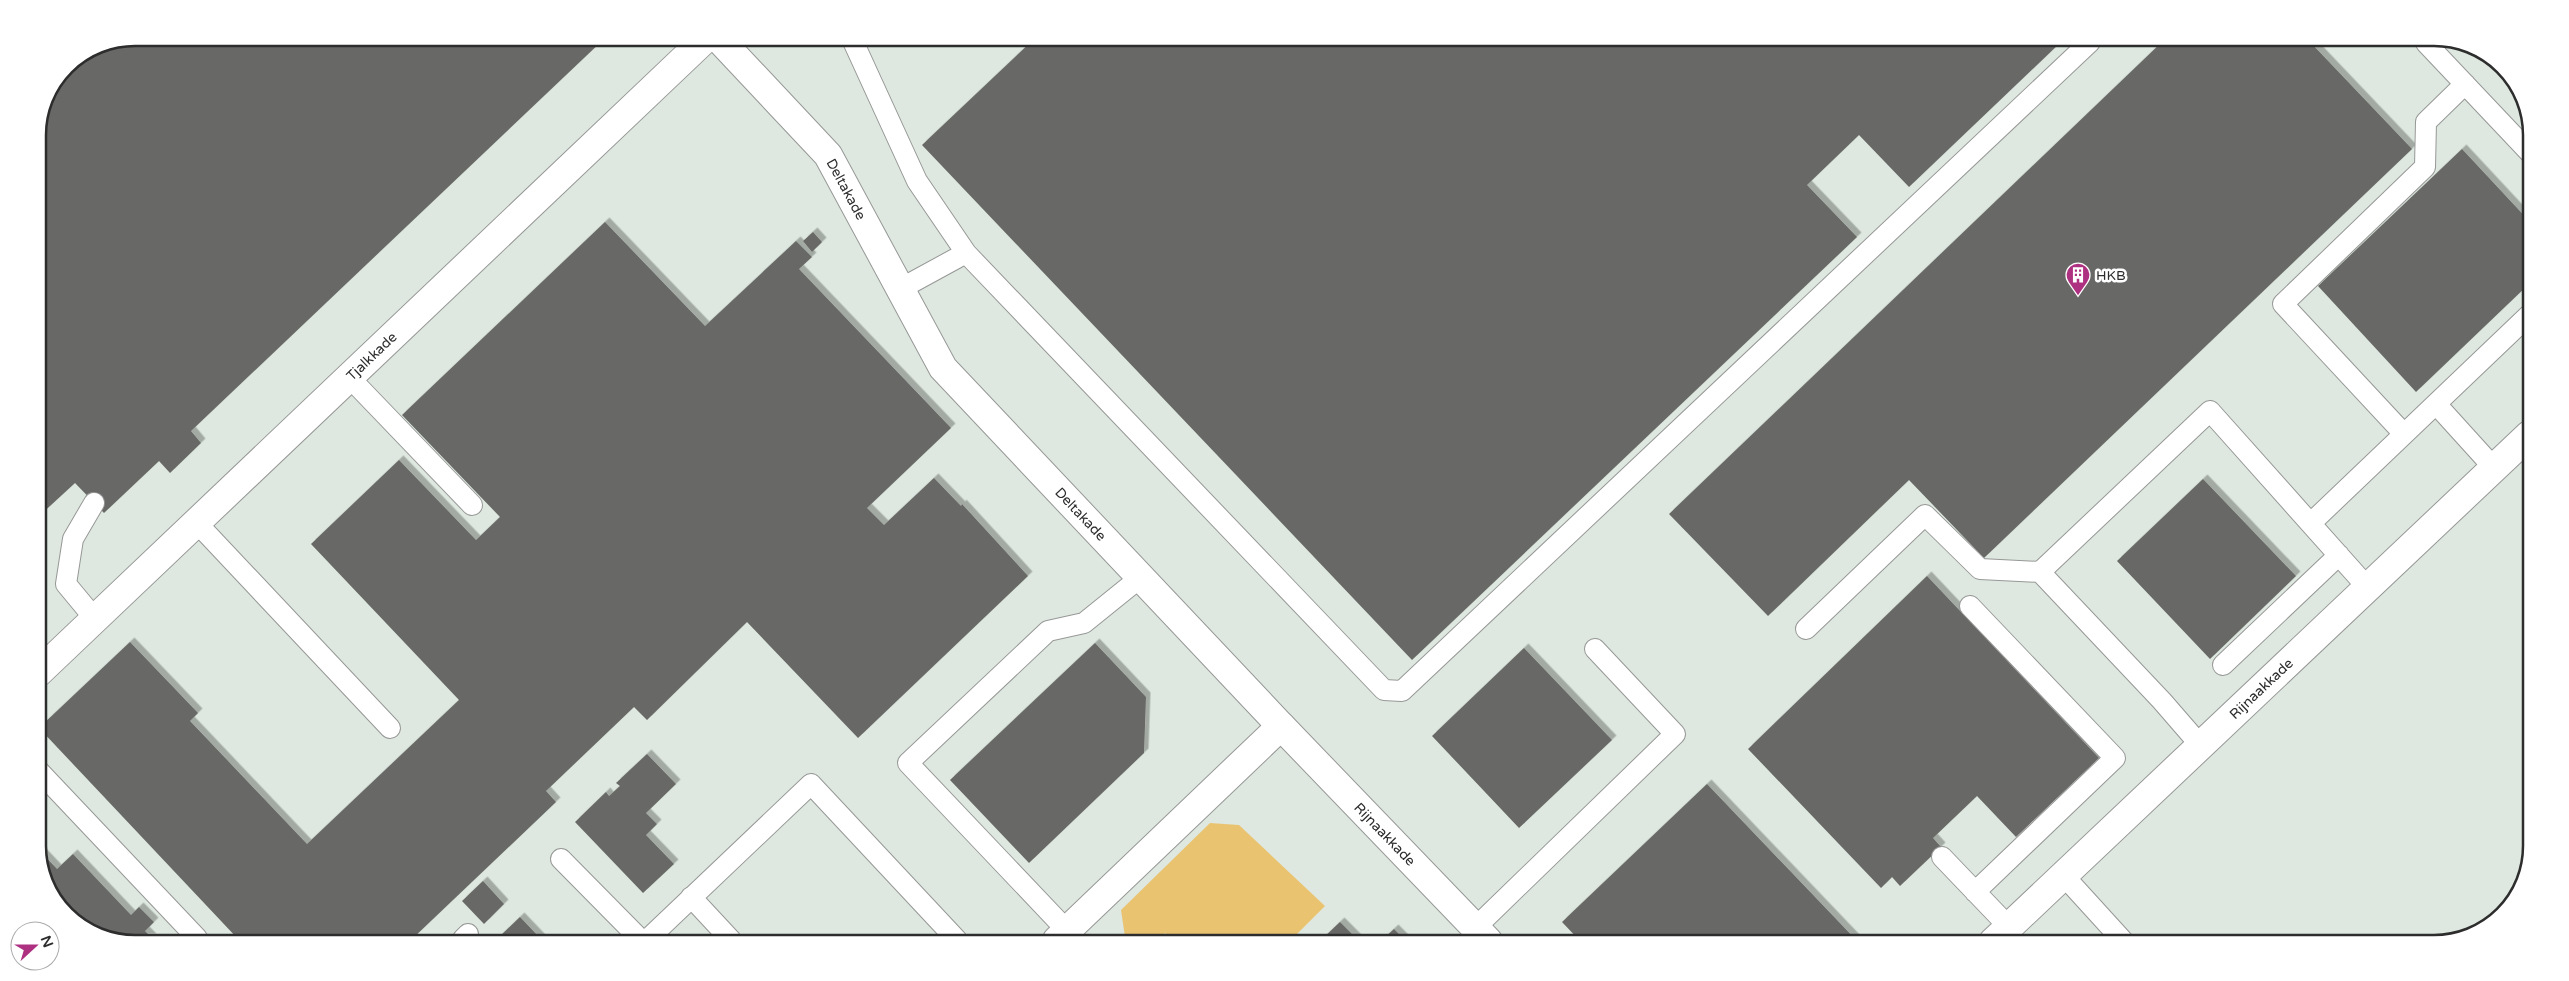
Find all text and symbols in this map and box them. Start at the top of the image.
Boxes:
street label: Deltakade [823,156,869,223]
building icon: HKB [2065,262,2091,296]
place label: HKB [2096,267,2126,284]
street label: Tjalkkade [343,328,401,384]
street label: Deltakade [1051,484,1110,545]
street label: Rijnaakkade [2226,655,2297,723]
street label: Rijnaakkade [1350,799,1419,870]
north arrow [10,921,60,971]
text: N [37,933,57,950]

